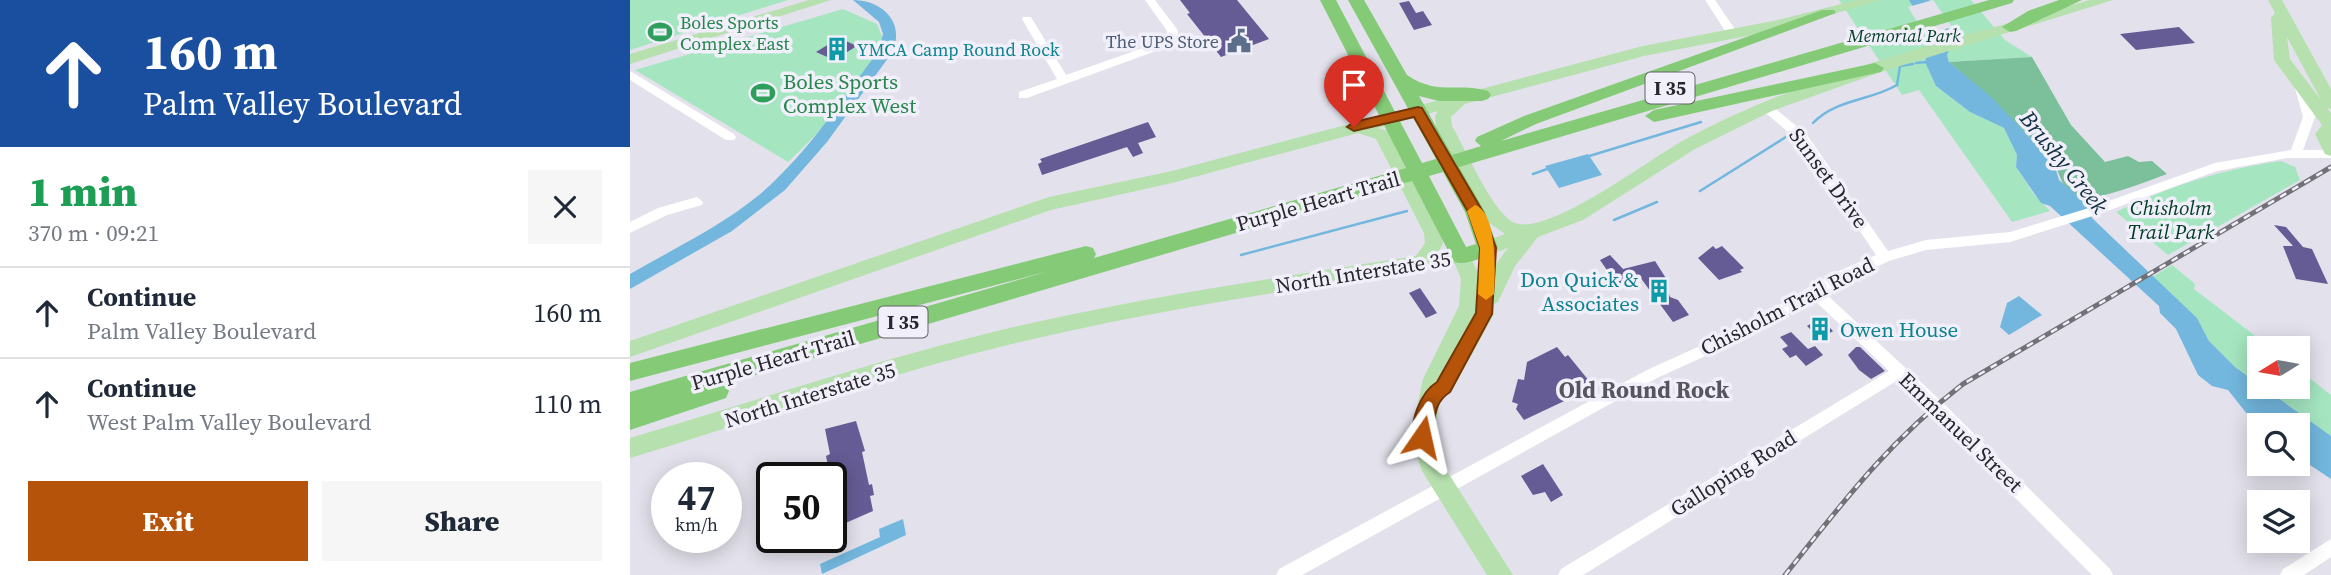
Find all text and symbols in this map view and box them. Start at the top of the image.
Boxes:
place label: Boles Sports Complex East [680,10,790,56]
text: 160 m [143,18,278,85]
sports icon: Boles Sports Complex East [646,18,674,46]
park label: Memorial Park [1847,23,1961,48]
public building icon: The UPS Store [1225,27,1253,55]
icon: ahead [28,28,119,119]
place label: The UPS Store [1106,29,1219,54]
building icon: YMCA Camp Round Rock [823,35,851,63]
place label: YMCA Camp Round Rock [857,37,1060,62]
pin [1324,55,1384,127]
icon: arrive [1335,66,1373,104]
place label: Boles Sports Complex West [783,67,916,120]
road number: I 35 [1646,72,1694,104]
sports icon: Boles Sports Complex West [749,79,777,107]
text: Palm Valley Boulevard [143,82,462,126]
water label: Brushy Creek [2012,103,2116,220]
street label: Sunset Drive [1783,122,1875,234]
text: 1 min [28,162,138,220]
street label: Purple Heart Trail [1233,164,1403,238]
button: close [528,170,602,244]
park label: Chisholm Trail Park [2127,193,2215,246]
text: 370 m · 09:21 [28,217,159,249]
street label: North Interstate 35 [1273,244,1453,300]
street label: Chisholm Trail Road [1695,250,1879,362]
place label: Don Quick & Associates [1520,265,1639,318]
building icon: Don Quick & Associates [1645,277,1673,305]
text: Continue [87,279,196,315]
icon: ahead [28,294,66,332]
text: 160 m [534,295,602,331]
road number: I 35 [878,306,928,338]
text: Palm Valley Boulevard [87,315,316,347]
building icon: Owen House [1806,315,1834,343]
place label: Owen House [1840,315,1958,344]
street label: Purple Heart Trail [688,323,858,397]
north arrow [2247,336,2310,399]
map controls [2247,336,2310,553]
street label: North Interstate 35 [721,355,899,435]
street label: Emmanuel Street [1893,365,2029,499]
text: Continue [87,370,196,406]
district label: Old Round Rock [1559,374,1729,406]
icon: ahead [28,385,66,423]
text: 110 m [534,386,602,422]
position arrow [1385,400,1459,474]
text: West Palm Valley Boulevard [87,406,371,438]
button: search [2247,413,2310,476]
street label: Galloping Road [1664,423,1802,523]
speed limit sign: 50 [756,462,847,553]
text: 47 [678,474,715,522]
button: Exit [28,481,308,561]
button: Share [322,481,602,561]
button: layers [2247,490,2310,553]
text: km/h [675,512,718,537]

